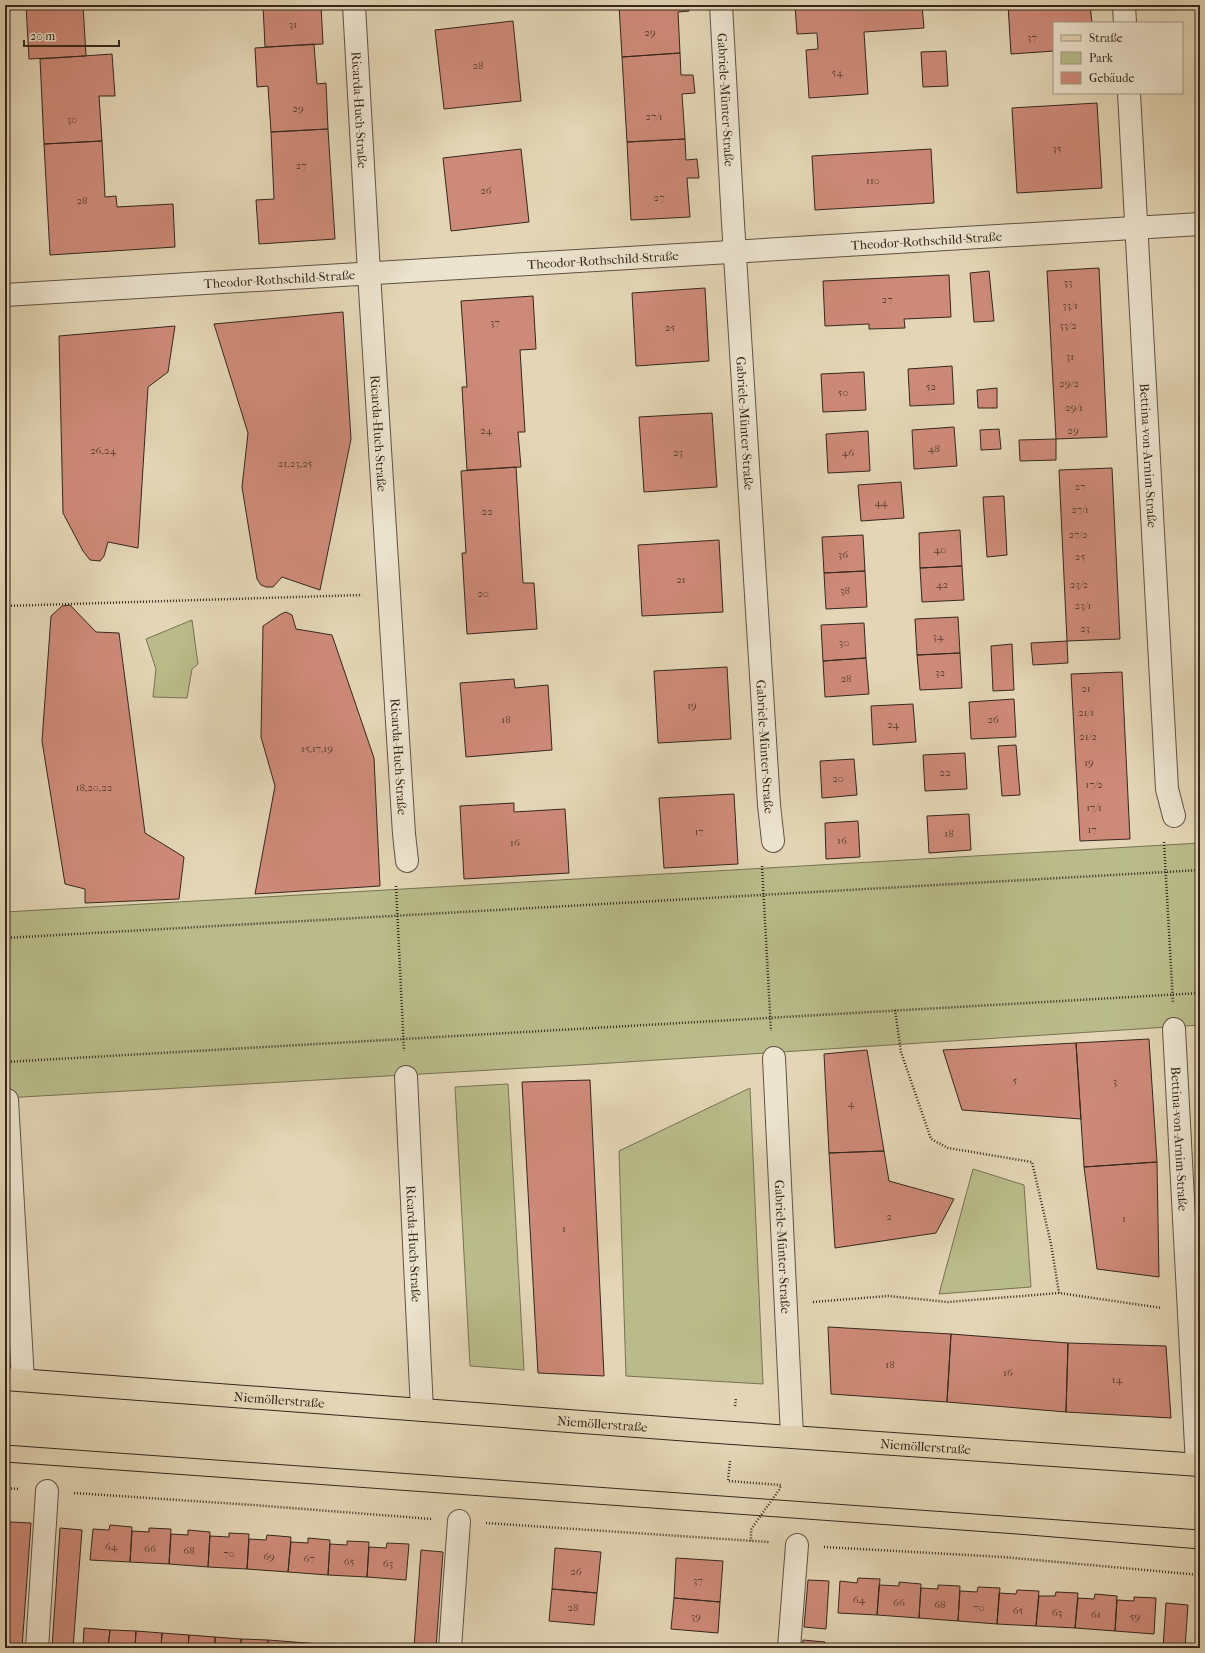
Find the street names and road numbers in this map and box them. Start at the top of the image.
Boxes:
street label: Gabriele-Münter-Straße [715,33,737,168]
street label: Ricarda-Huch-Straße [349,51,371,169]
street label: Theodor-Rothschild-Straße [850,228,1003,252]
street label: Theodor-Rothschild-Straße [527,247,680,271]
street label: Theodor-Rothschild-Straße [203,267,356,291]
street label: Gabriele-Münter-Straße [734,356,757,491]
street label: Ricarda-Huch-Straße [368,374,390,493]
street label: Bettina-von-Arnim-Straße [1137,383,1160,529]
street label: Gabriele-Münter-Straße [754,679,777,815]
street label: Ricarda-Huch-Straße [388,698,410,816]
street label: Bettina-von-Arnim-Straße [1168,1066,1191,1212]
street label: Gabriele-Münter-Straße [772,1180,794,1315]
street label: Ricarda-Huch-Straße [404,1185,424,1303]
street label: Niemöllerstraße [233,1389,326,1410]
street label: Niemöllerstraße [556,1413,649,1434]
street label: Niemöllerstraße [880,1436,972,1457]

